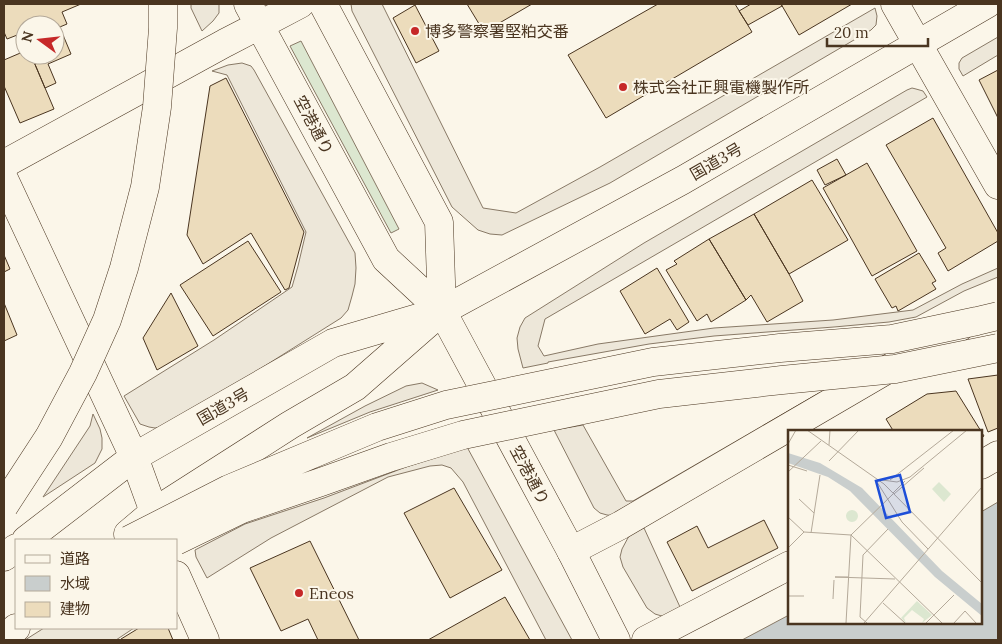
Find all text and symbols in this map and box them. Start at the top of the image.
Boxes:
north arrow [15,15,65,65]
scale bar [827,15,928,47]
place label: 博多警察署堅粕交番 [425,21,569,41]
text: 20 m [834,23,869,42]
marker: 博多警察署堅粕交番 [409,25,421,37]
text: N [17,29,38,44]
place label: 株式会社正興電機製作所 [633,77,809,97]
marker: 株式会社正興電機製作所 [617,81,629,93]
street label: 空港通り [290,92,338,158]
street label: 国道3号 [686,138,746,184]
street label: 国道3号 [193,383,253,429]
inset map [788,430,982,624]
street label: 空港通り [506,442,554,508]
legend [15,539,178,629]
text: 道路 [60,549,90,568]
text: 水域 [60,574,90,593]
place label: Eneos [309,583,354,603]
marker: Eneos [293,587,305,599]
text: 建物 [60,599,90,618]

